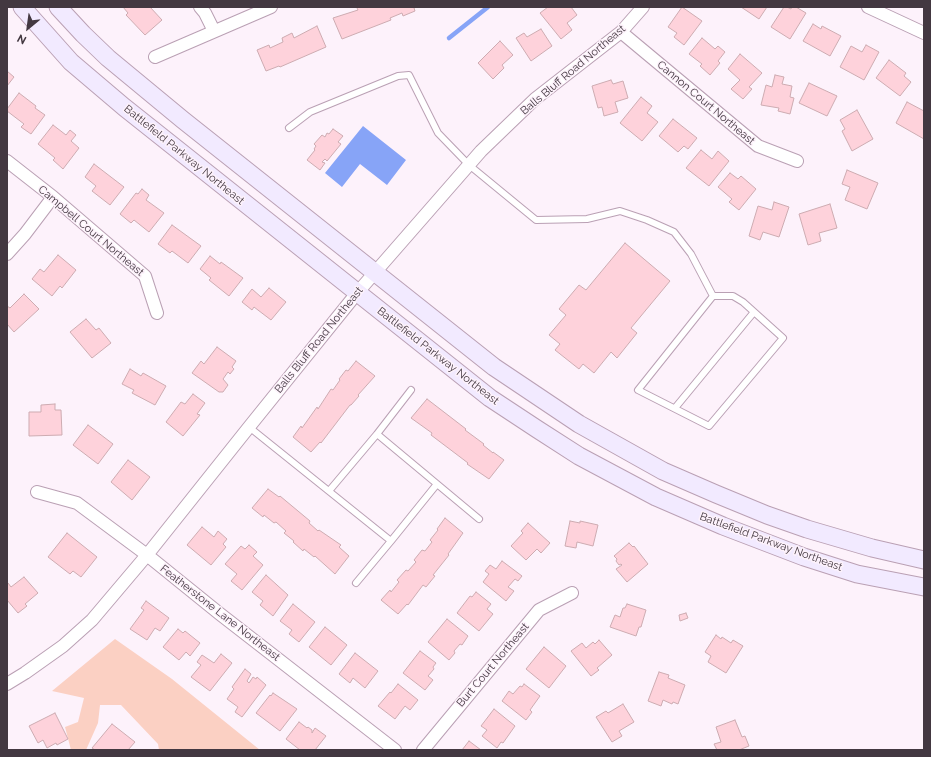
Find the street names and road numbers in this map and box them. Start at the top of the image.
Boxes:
street label: Balls Bluff Road Northeast [518,22,628,118]
street label: Cannon Court Northeast [654,58,758,148]
street label: Battlefield Parkway Northeast [121,102,247,208]
street label: Campbell Court Northeast [36,183,146,279]
street label: Balls Bluff Road Northeast [272,284,366,396]
street label: Battlefield Parkway Northeast [374,304,502,408]
street label: Battlefield Parkway Northeast [698,510,844,574]
street label: Featherstone Lane Northeast [157,562,283,664]
street label: Burt Court Northeast [454,620,532,710]

